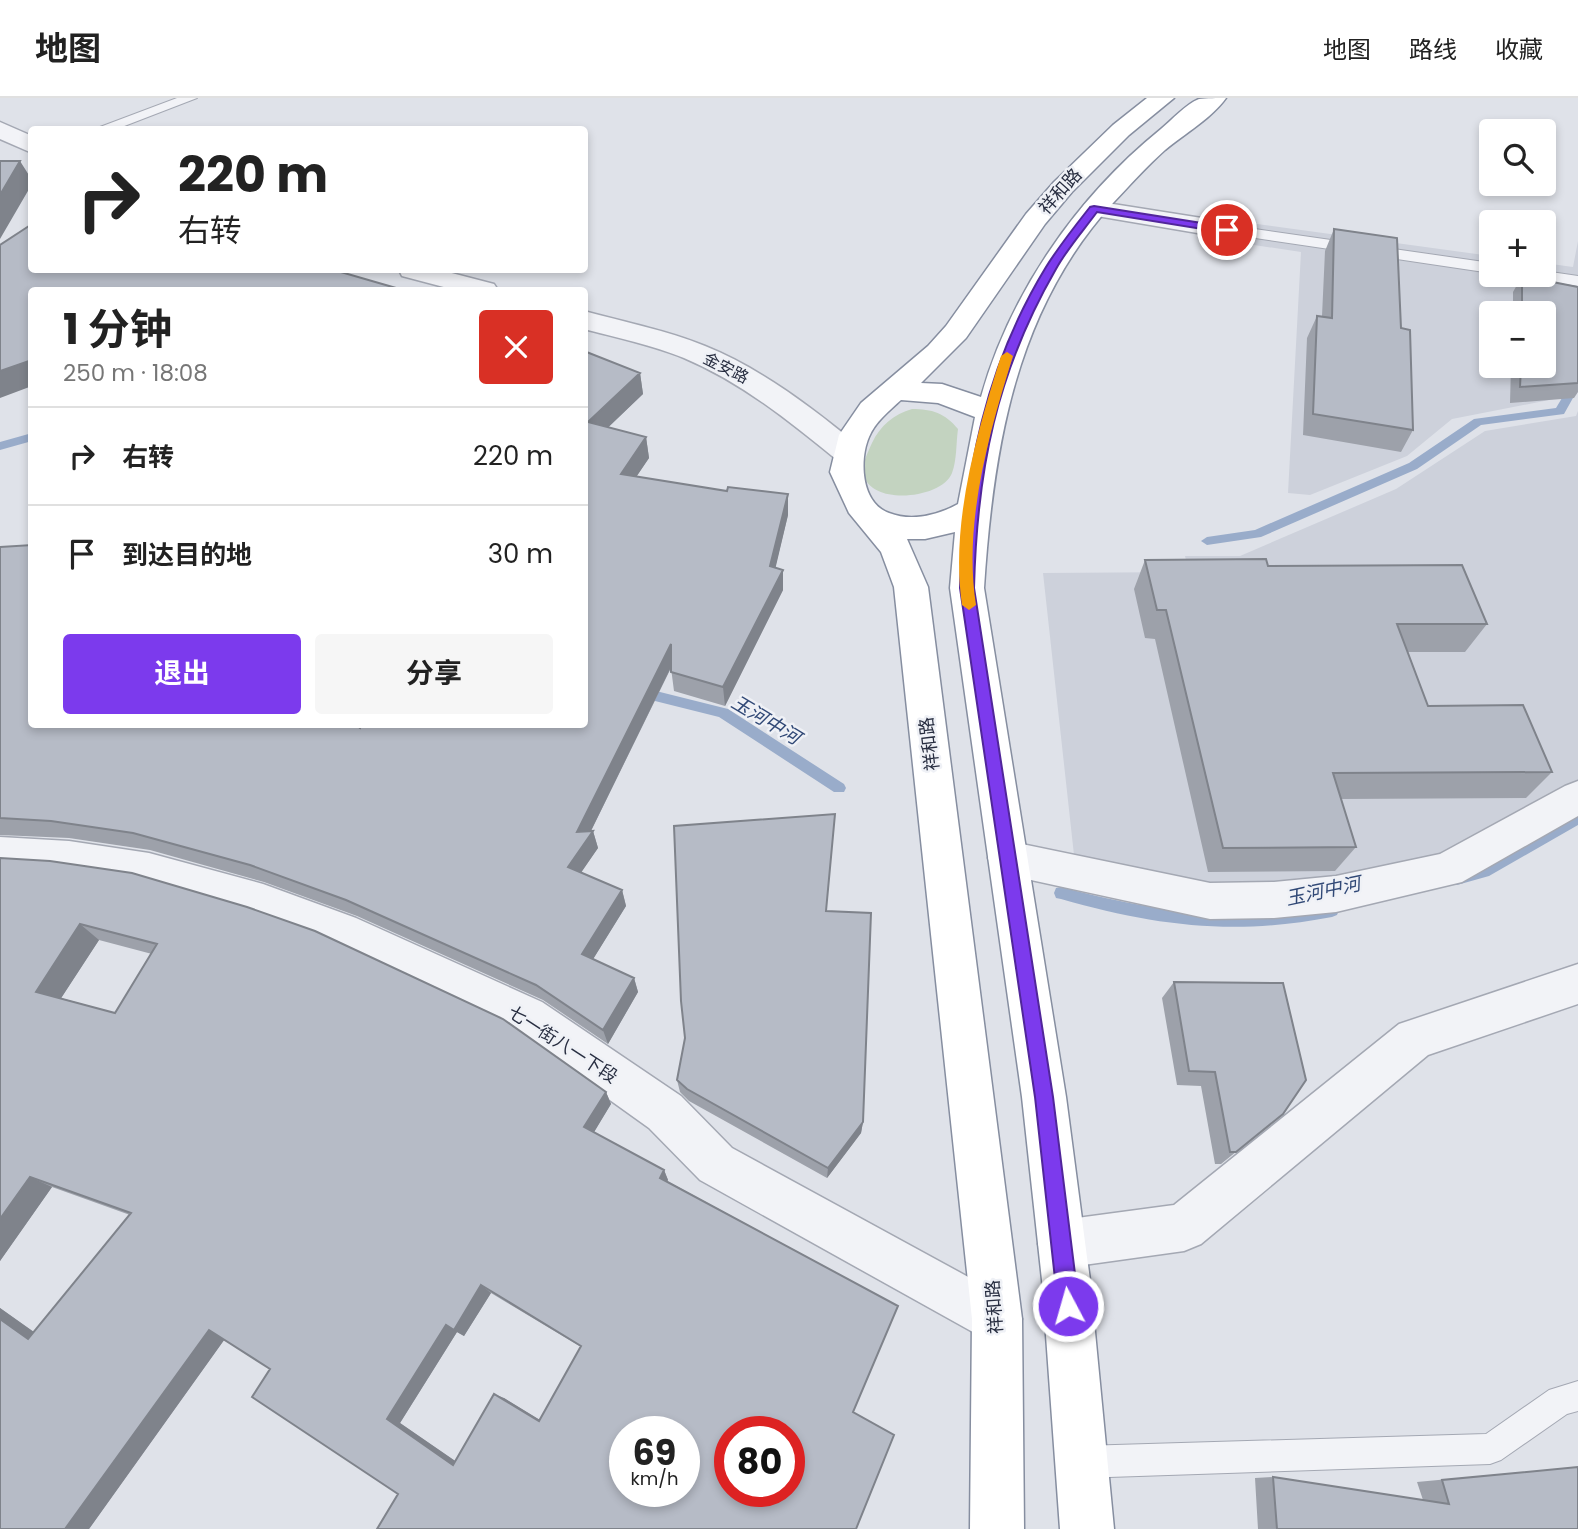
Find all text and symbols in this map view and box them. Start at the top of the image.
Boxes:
text: 地图 [35,25,101,72]
text: 地图 [1323,33,1371,66]
text: 路线 [1409,33,1457,66]
text: 收藏 [1495,33,1543,66]
map controls [1479,119,1556,378]
button: search [1479,119,1556,196]
text: 220 m [178,141,328,209]
icon: right [63,154,154,245]
street label: 祥和路 [1033,163,1087,219]
pin [1197,200,1257,260]
text: 右转 [178,208,242,253]
button: + [1479,210,1556,287]
icon: arrive [1208,211,1246,249]
text: 1 分钟 [63,300,172,359]
button: − [1479,301,1556,378]
button: close [479,310,553,384]
street label: 金安路 [699,347,753,389]
text: 250 m · 18:08 [63,357,208,389]
icon: right [63,437,101,475]
text: 220 m [473,438,553,474]
text: 右转 [122,439,174,475]
icon: arrive [63,535,101,573]
text: 30 m [488,536,553,572]
text: 到达目的地 [122,537,252,573]
button: 退出 [63,634,301,714]
button: 分享 [315,634,553,714]
water label: 玉河中河 [726,689,809,753]
street label: 祥和路 [913,716,945,772]
water label: 玉河中河 [1283,869,1367,912]
street label: 七一街八一下段 [503,999,623,1089]
position arrow [1031,1269,1105,1343]
street label: 祥和路 [980,1279,1008,1335]
speed limit sign: 80 [714,1416,805,1507]
text: 69 [633,1428,676,1477]
text: km/h [631,1466,678,1491]

